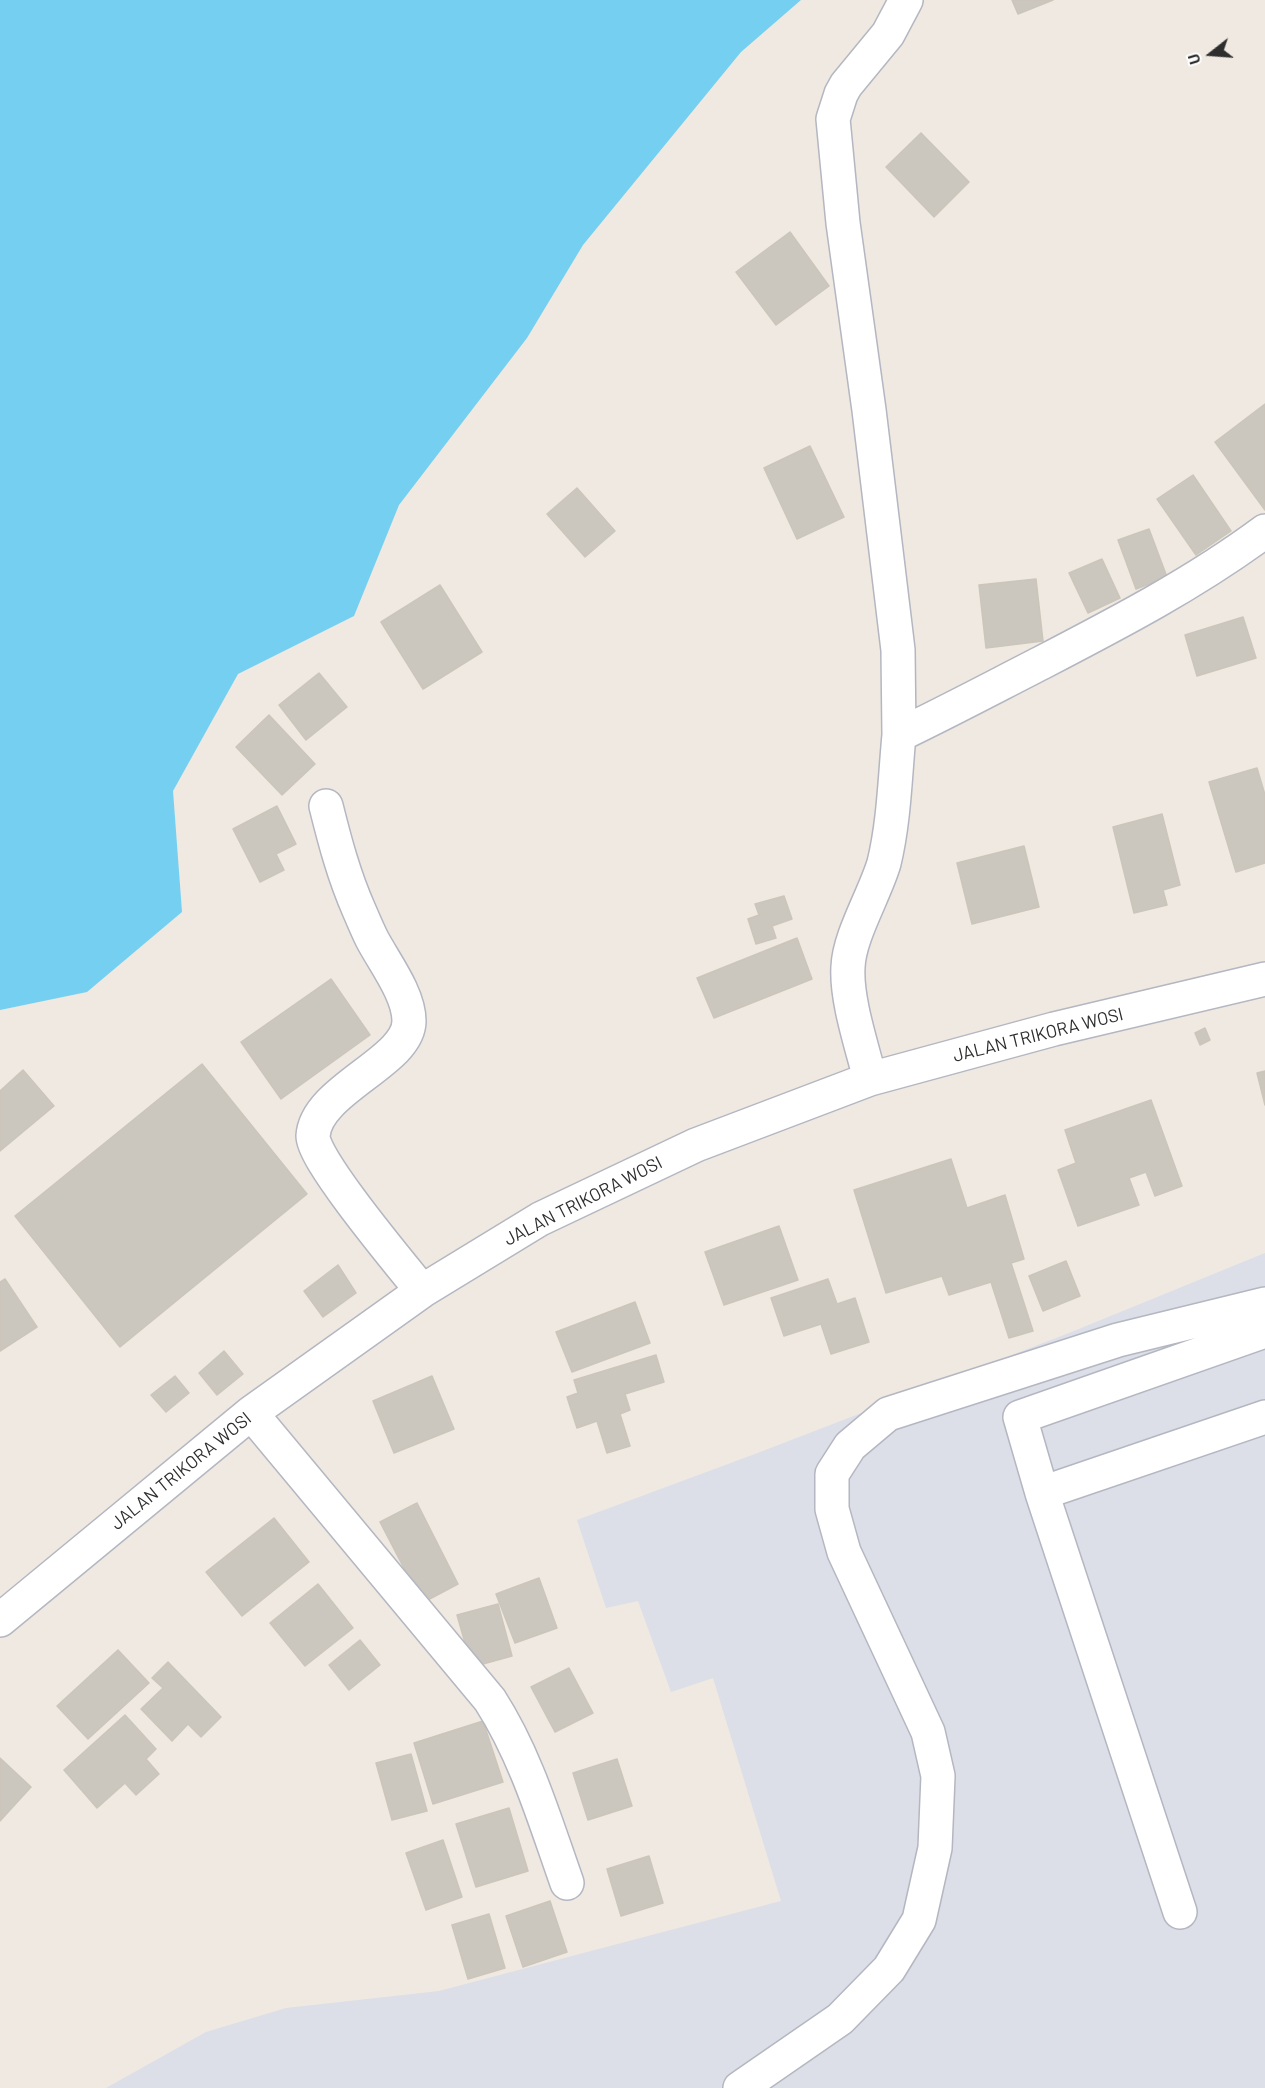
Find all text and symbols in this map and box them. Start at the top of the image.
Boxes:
north arrow [1181,24,1241,84]
text: U [1183,52,1204,67]
street label: JALAN TRIKORA WOSI [951,1003,1125,1067]
street label: JALAN TRIKORA WOSI [500,1152,666,1250]
street label: JALAN TRIKORA WOSI [106,1408,256,1534]

